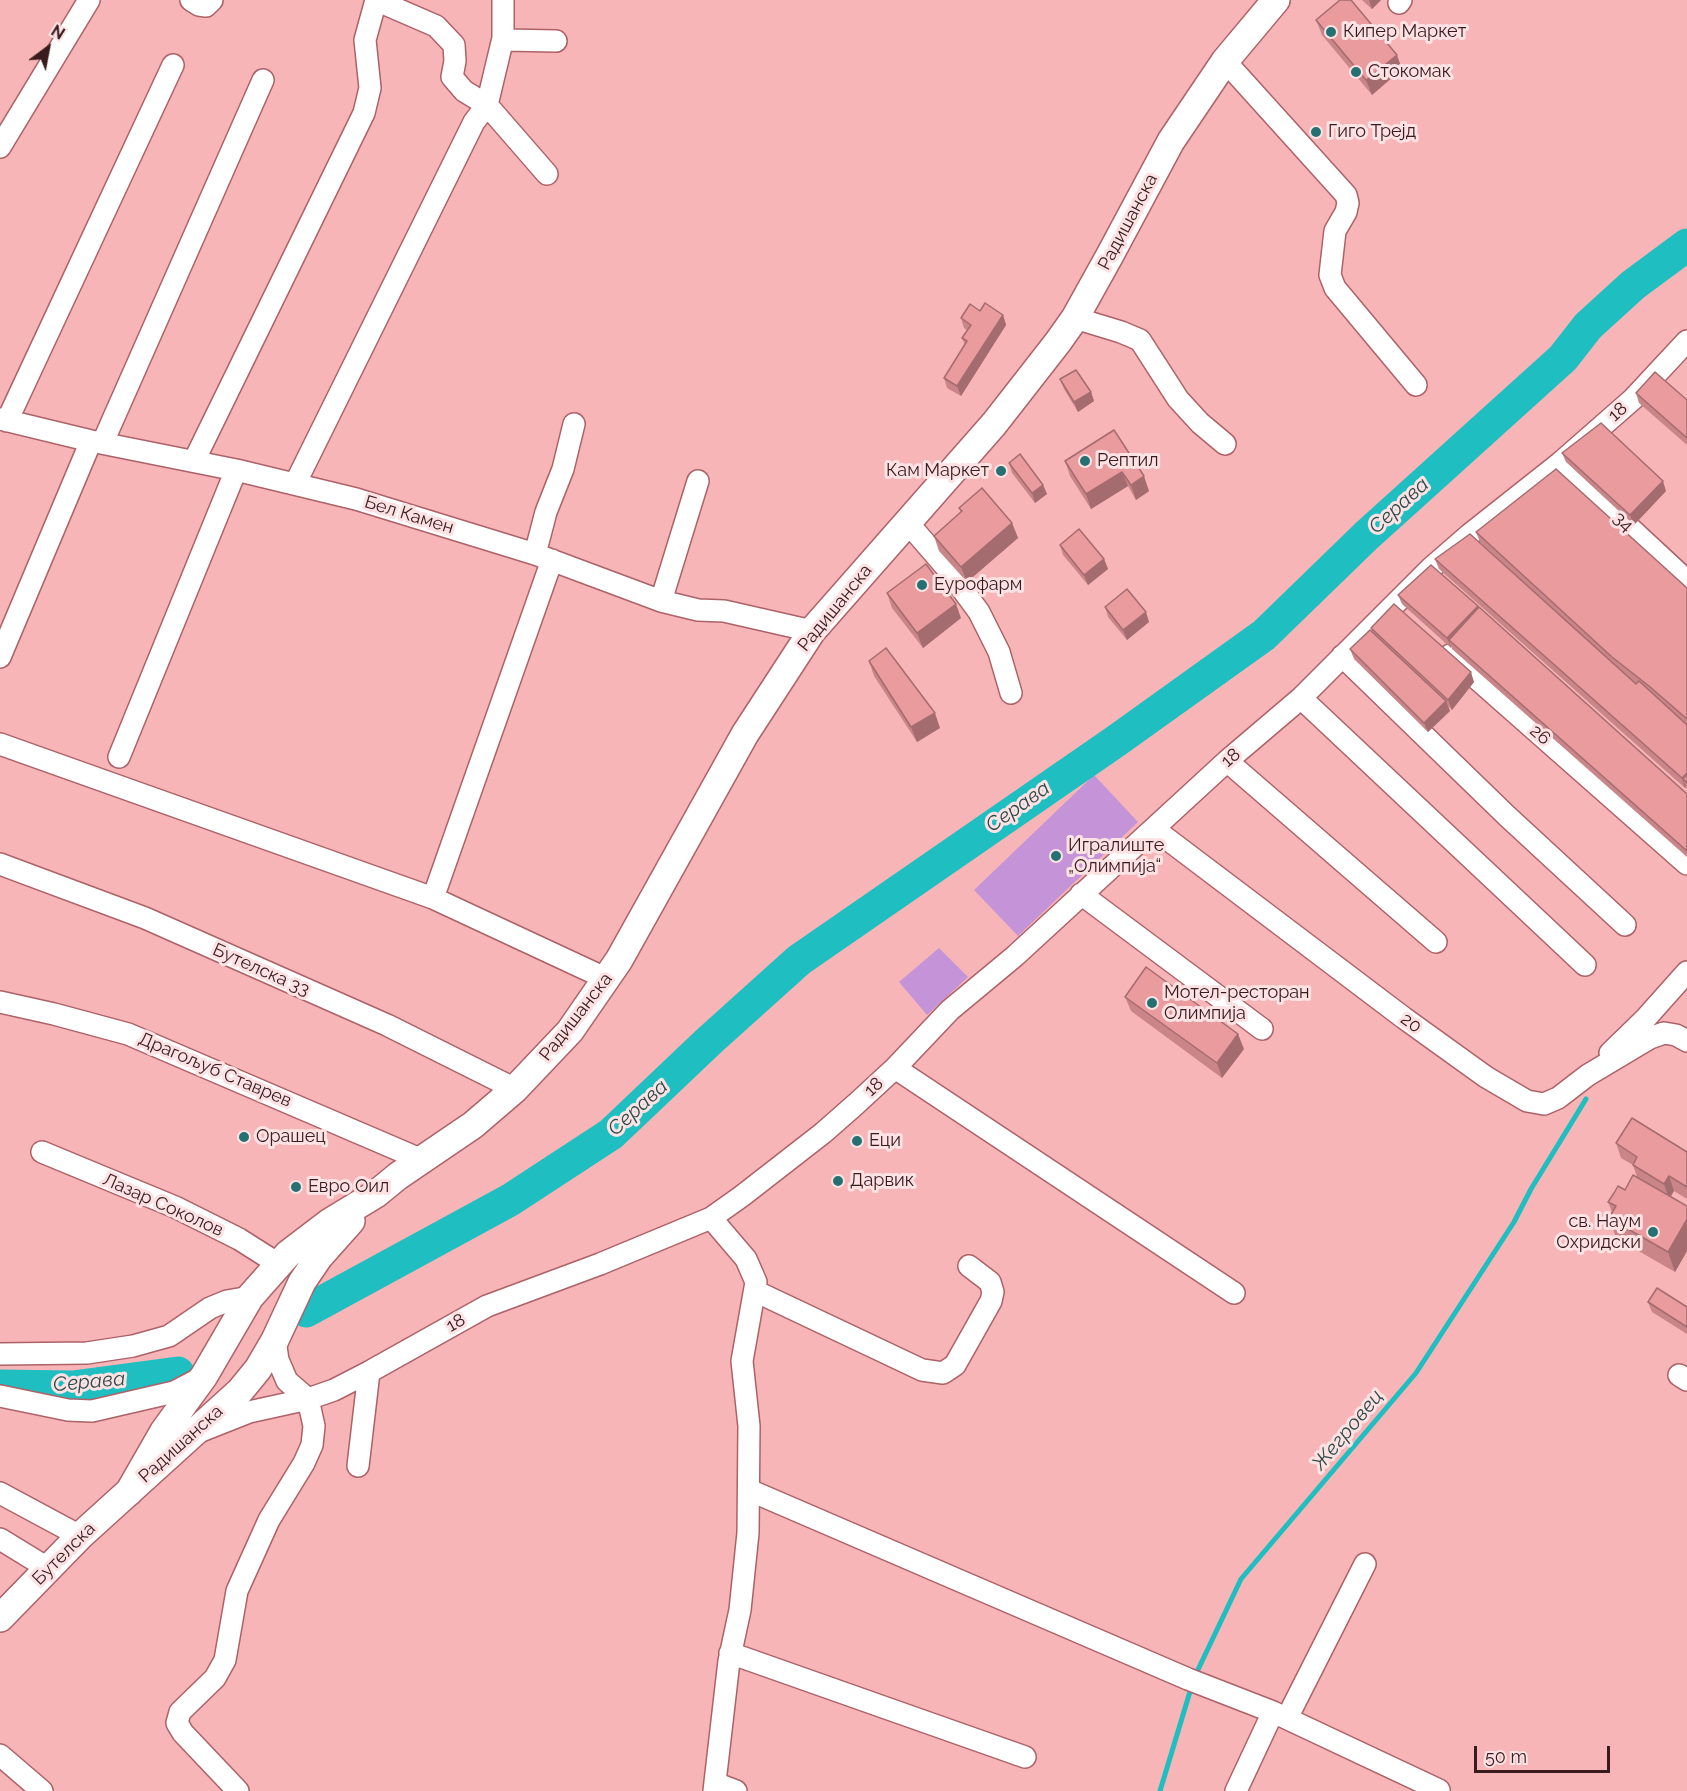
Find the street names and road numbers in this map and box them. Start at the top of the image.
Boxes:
street label: Радишанска [1094,170,1162,274]
street label: 18 [1604,398,1632,426]
street label: Бел Камен [362,491,456,539]
street label: 34 [1609,507,1637,537]
street label: Радишанска [793,560,877,656]
street label: 26 [1525,720,1555,750]
street label: 18 [1217,744,1245,772]
street label: Бутелска 33 [209,939,313,1001]
street label: Радишанска [535,969,617,1065]
street label: 20 [1396,1008,1426,1038]
street label: Драгољуб Ставрев [135,1028,295,1112]
street label: 18 [860,1073,888,1101]
street label: Лазар Соколов [99,1169,227,1241]
street label: 18 [443,1309,469,1337]
street label: Радишанска [134,1401,228,1487]
street label: Бутелска [28,1518,100,1590]

